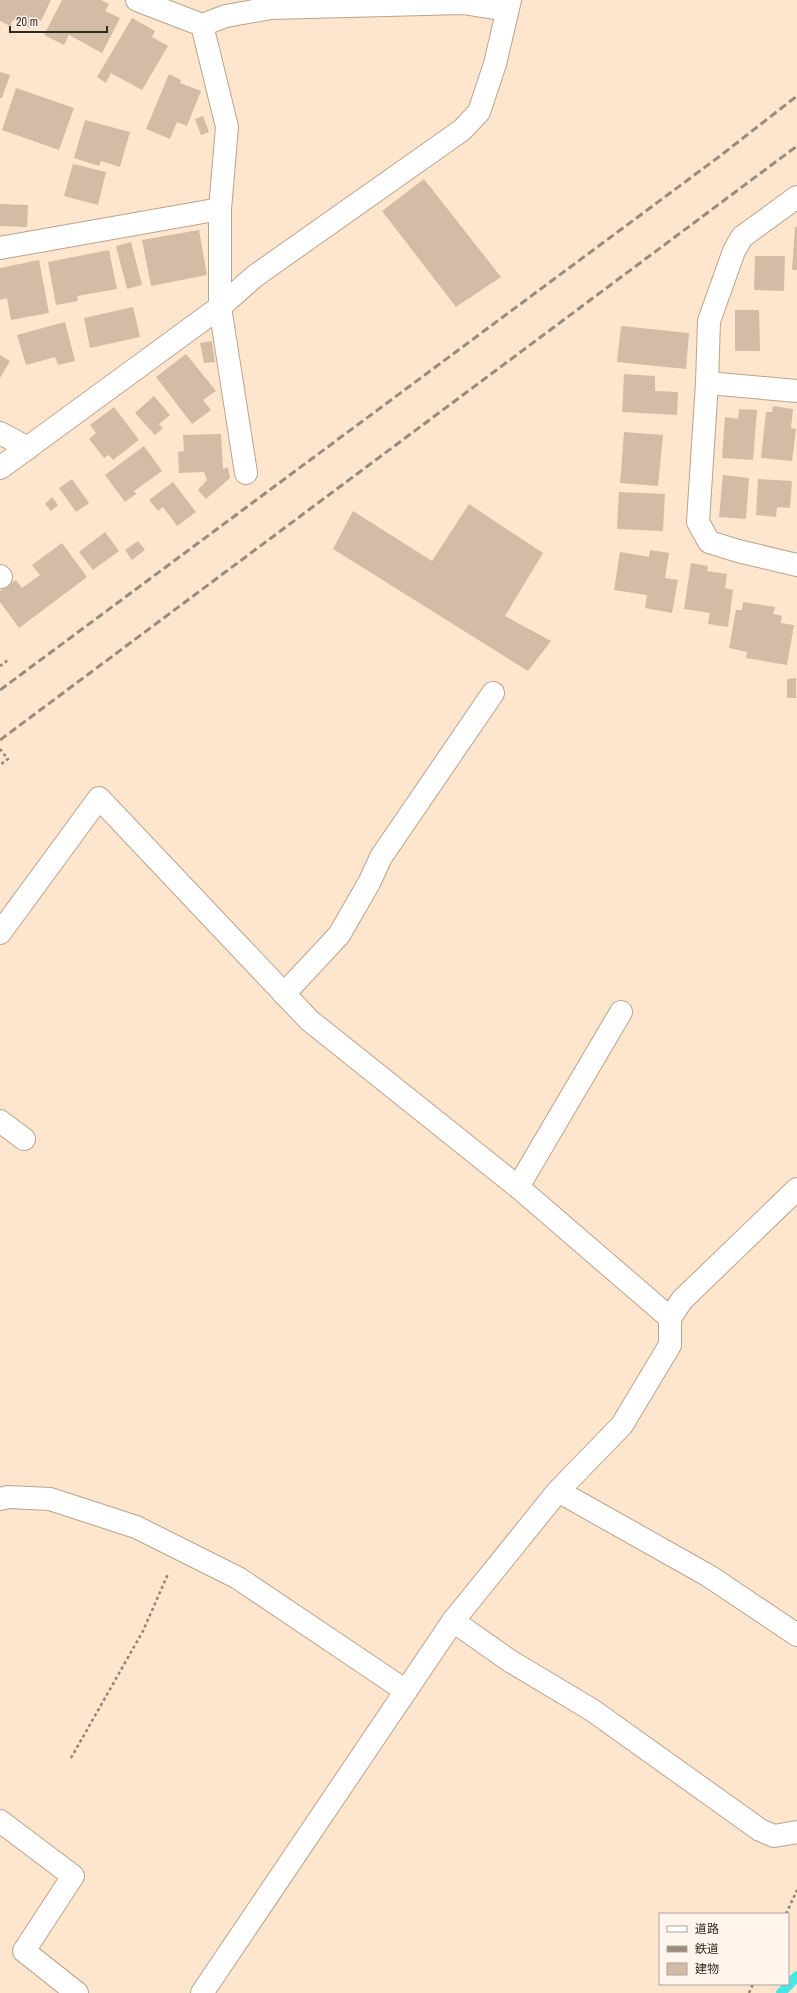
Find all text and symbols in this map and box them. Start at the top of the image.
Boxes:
scale bar [10,8,107,34]
text: 20 m [16,14,38,30]
legend [659,1913,789,1985]
text: 道路 [695,1921,719,1937]
text: 鉄道 [695,1941,719,1957]
text: 建物 [695,1961,719,1977]

